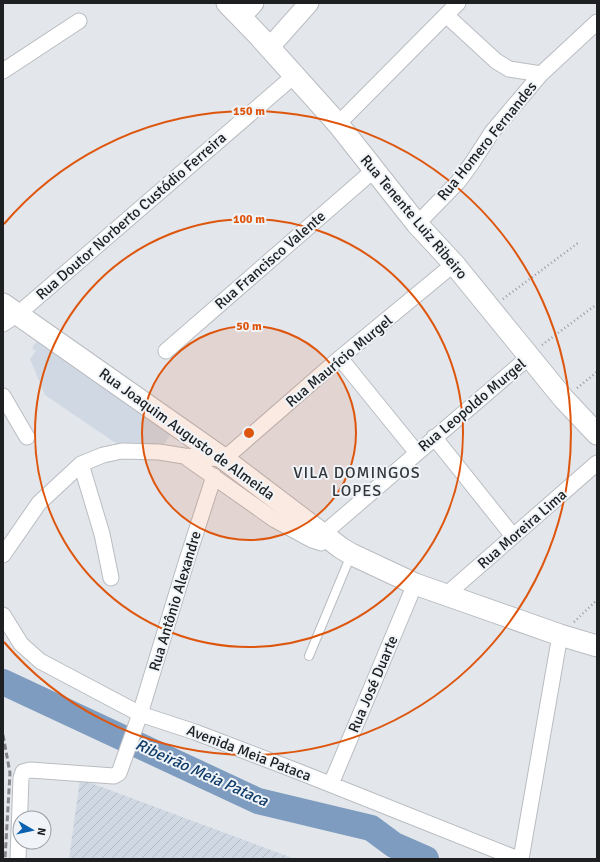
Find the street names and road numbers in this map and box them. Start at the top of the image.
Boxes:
street label: Rua Homero Fernandes [433,78,541,204]
street label: Rua Doutor Norberto Custódio Ferreira [32,128,230,304]
street label: Rua Tenente Luiz Ribeiro [357,151,471,283]
street label: Rua Francisco Valente [211,207,329,313]
street label: Rua Maurício Murgel [282,311,396,411]
street label: Rua Leopoldo Murgel [414,355,530,455]
street label: Rua Joaquim Augusto de Almeida [96,364,278,504]
street label: Rua Moreira Lima [474,485,570,573]
street label: Rua Antônio Alexandre [145,529,205,673]
street label: Rua José Duarte [344,633,402,735]
street label: Avenida Meia Pataca [184,721,314,785]

